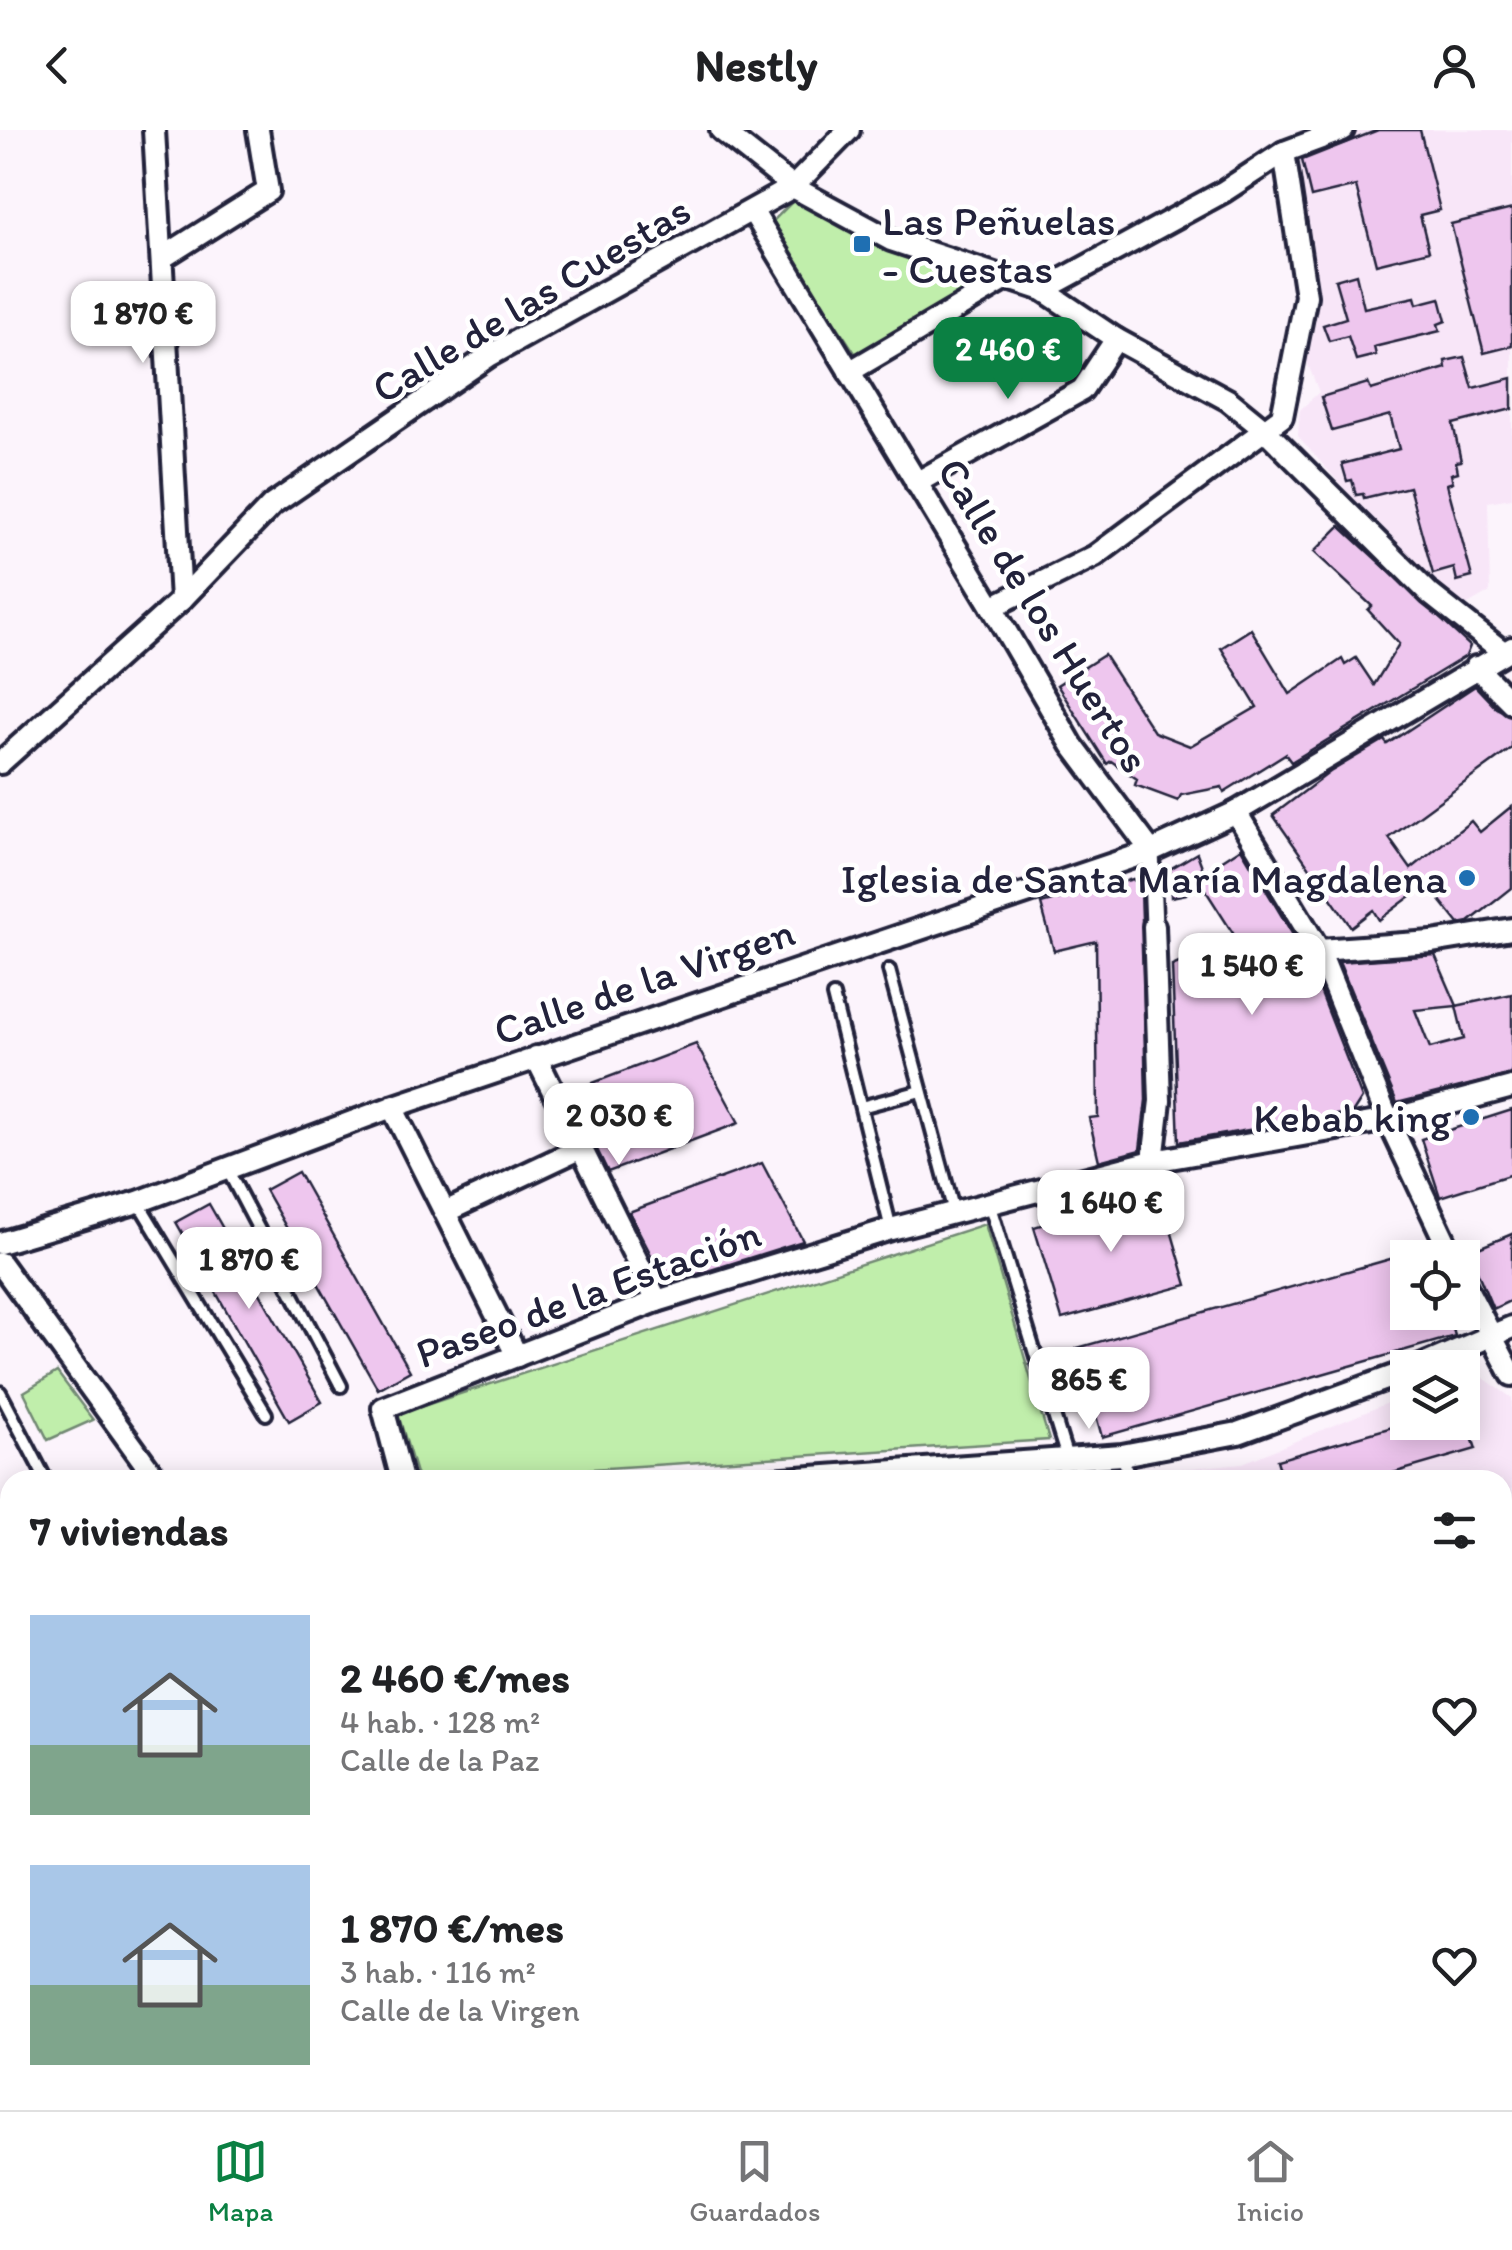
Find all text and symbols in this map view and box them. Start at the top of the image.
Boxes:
icon: back [30,38,85,93]
text: Nestly [695,38,817,92]
icon: person [1427,38,1482,93]
street label: Calle de las Cuestas [363,184,699,414]
place label: Las Peñuelas - Cuestas [882,195,1116,294]
marker: Las Peñuelas - Cuestas [851,233,873,255]
pin: 1 870 € [51,281,235,366]
text: 1 870 € [93,294,193,332]
pin: 2 460 € [916,317,1100,402]
text: 2 460 € [955,330,1061,368]
street label: Calle de los Huertos [927,448,1161,782]
place label: Iglesia de Santa María Magdalena [841,853,1447,904]
marker: Iglesia de Santa María Magdalena [1456,867,1478,889]
street label: Calle de la Virgen [487,906,801,1056]
pin: 1 540 € [1160,933,1344,1018]
text: 1 540 € [1200,946,1304,984]
pin: 2 030 € [527,1083,711,1168]
place label: Kebab king [1253,1092,1452,1143]
text: 2 030 € [566,1096,672,1134]
marker: Kebab king [1460,1106,1482,1128]
pin: 1 640 € [1019,1170,1203,1255]
text: 1 640 € [1059,1183,1163,1221]
street label: Paseo de la Estación [409,1207,767,1379]
pin: 1 870 € [157,1227,341,1312]
text: 1 870 € [199,1240,299,1278]
map controls [1390,1240,1480,1440]
button: locate [1390,1240,1480,1330]
pin: 865 € [1019,1347,1159,1432]
button: layers [1390,1350,1480,1440]
text: 865 € [1051,1360,1127,1398]
icon: filters [1427,1503,1482,1558]
text: 7 viviendas [30,1505,229,1556]
text: 2 460 €/mes [340,1652,570,1703]
icon: home [110,1655,230,1775]
icon: heart [1427,1688,1482,1743]
text: 4 hab. · 128 m² [340,1703,540,1741]
text: Calle de la Paz [340,1741,539,1779]
text: 1 870 €/mes [340,1902,564,1953]
icon: home [110,1905,230,2025]
icon: heart [1427,1938,1482,1993]
text: 3 hab. · 116 m² [340,1953,536,1991]
text: Calle de la Virgen [340,1991,580,2029]
tab: Mapa [208,2134,273,2228]
tab: Guardados [689,2134,820,2228]
tab: Inicio [1236,2134,1304,2228]

